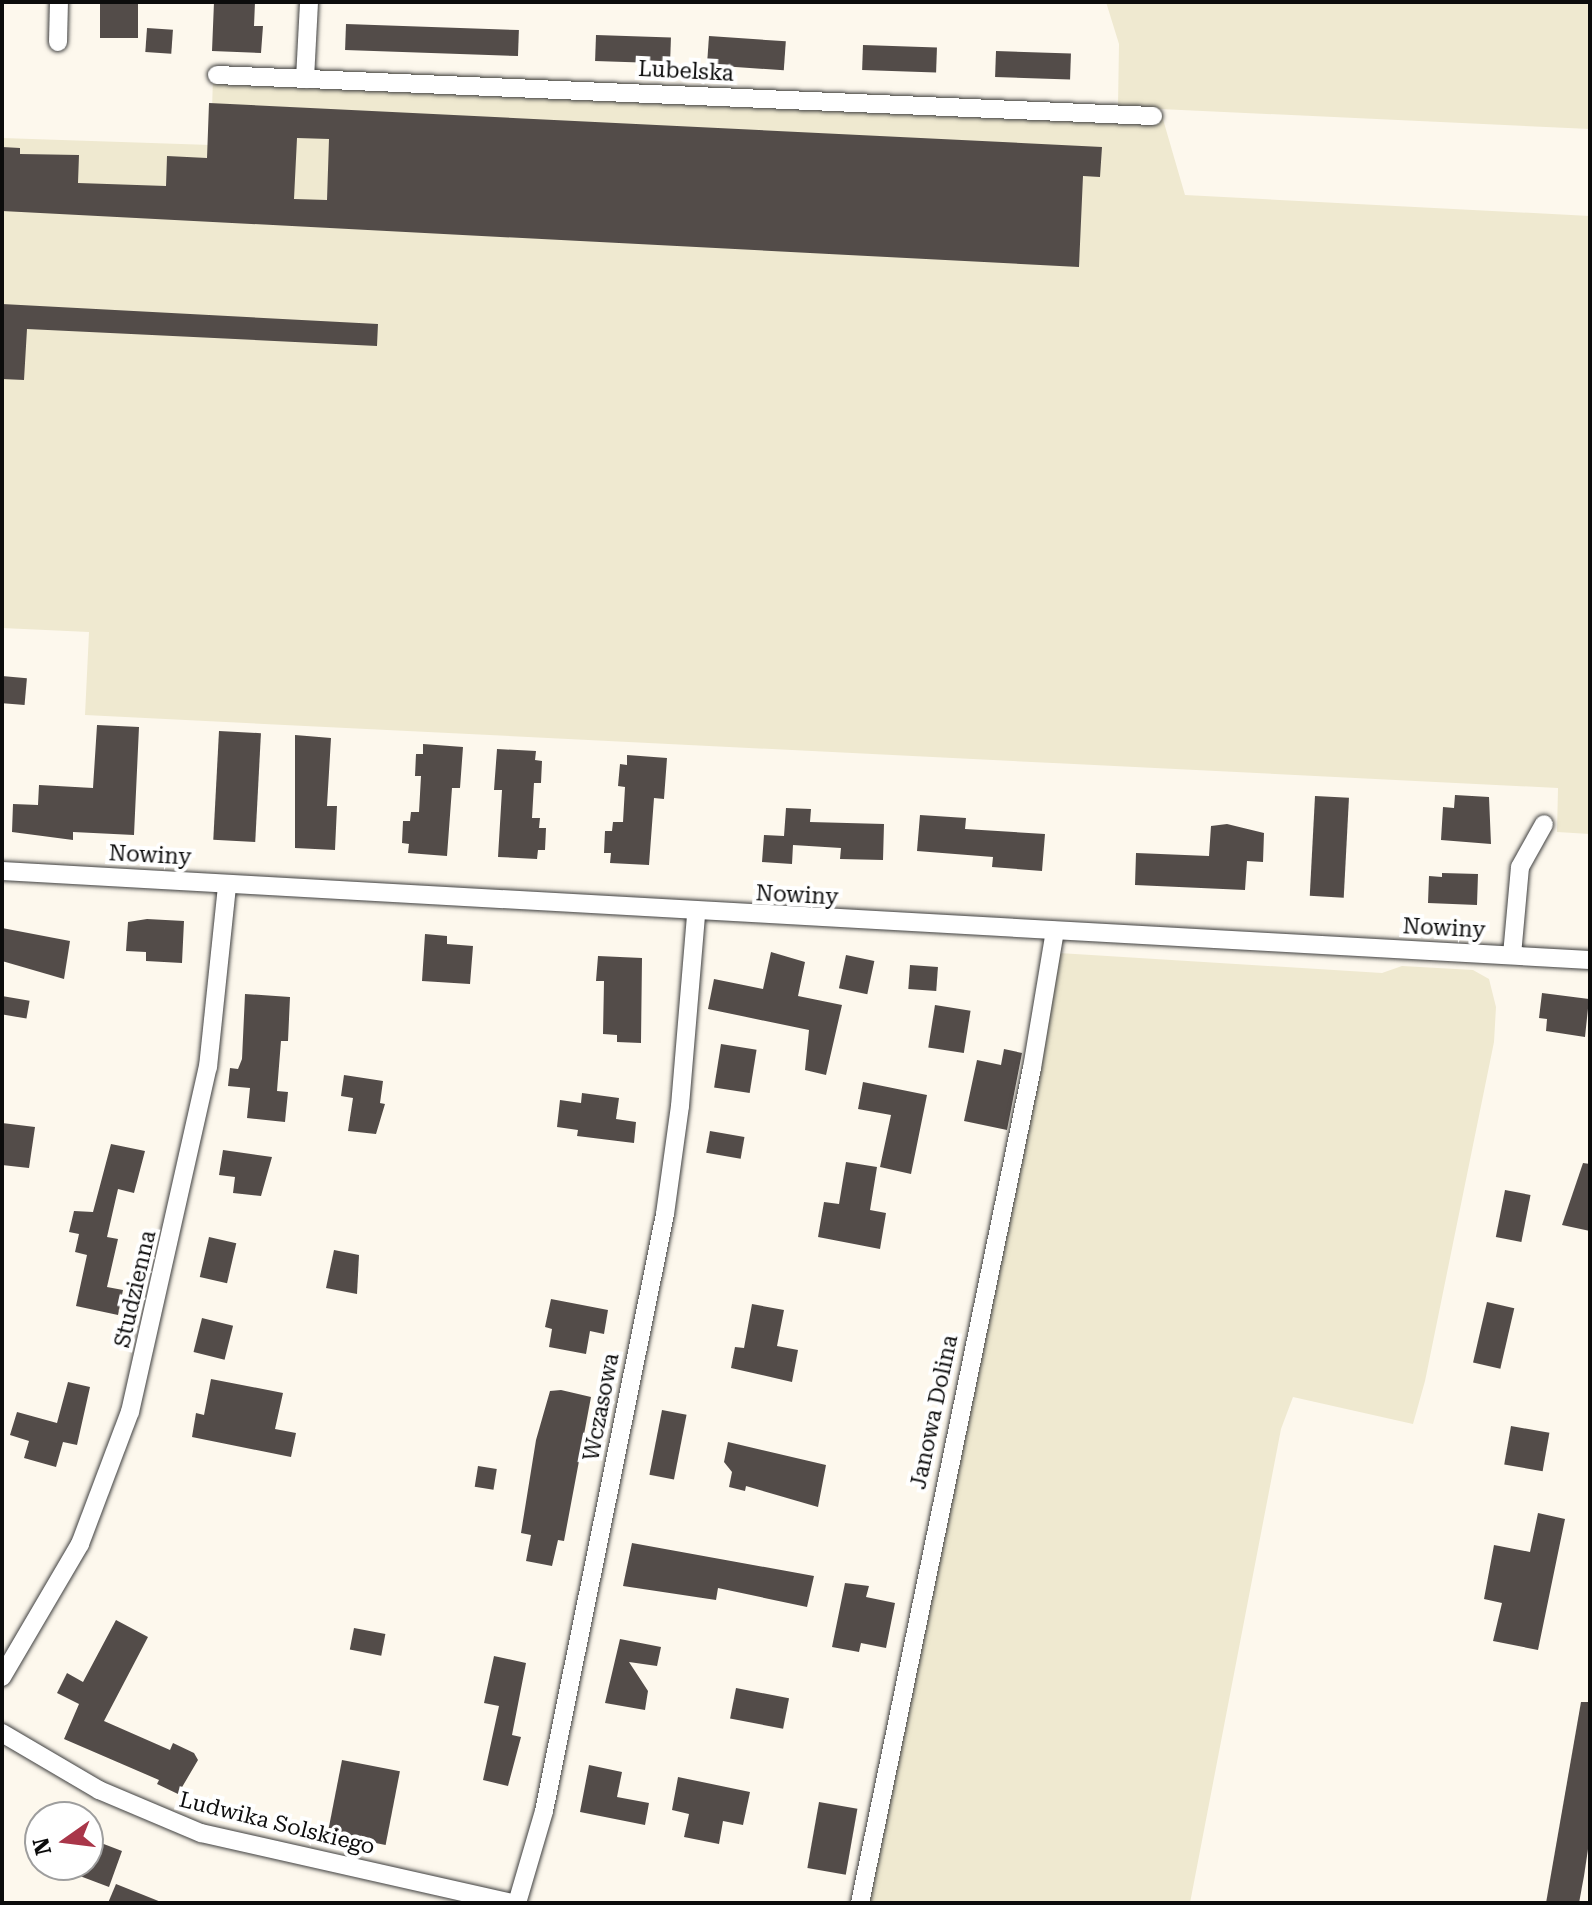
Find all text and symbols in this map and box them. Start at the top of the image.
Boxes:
street label: Lubelska [638,55,734,87]
street label: Nowiny [108,840,192,870]
street label: Nowiny [755,880,839,910]
street label: Nowiny [1402,913,1486,943]
street label: Studzienna [109,1228,161,1350]
street label: Janowa Dolina [905,1332,963,1492]
street label: Wczasowa [578,1351,624,1463]
street label: Ludwika Solskiego [177,1786,377,1860]
north arrow [24,1801,104,1881]
text: N [28,1835,56,1858]

